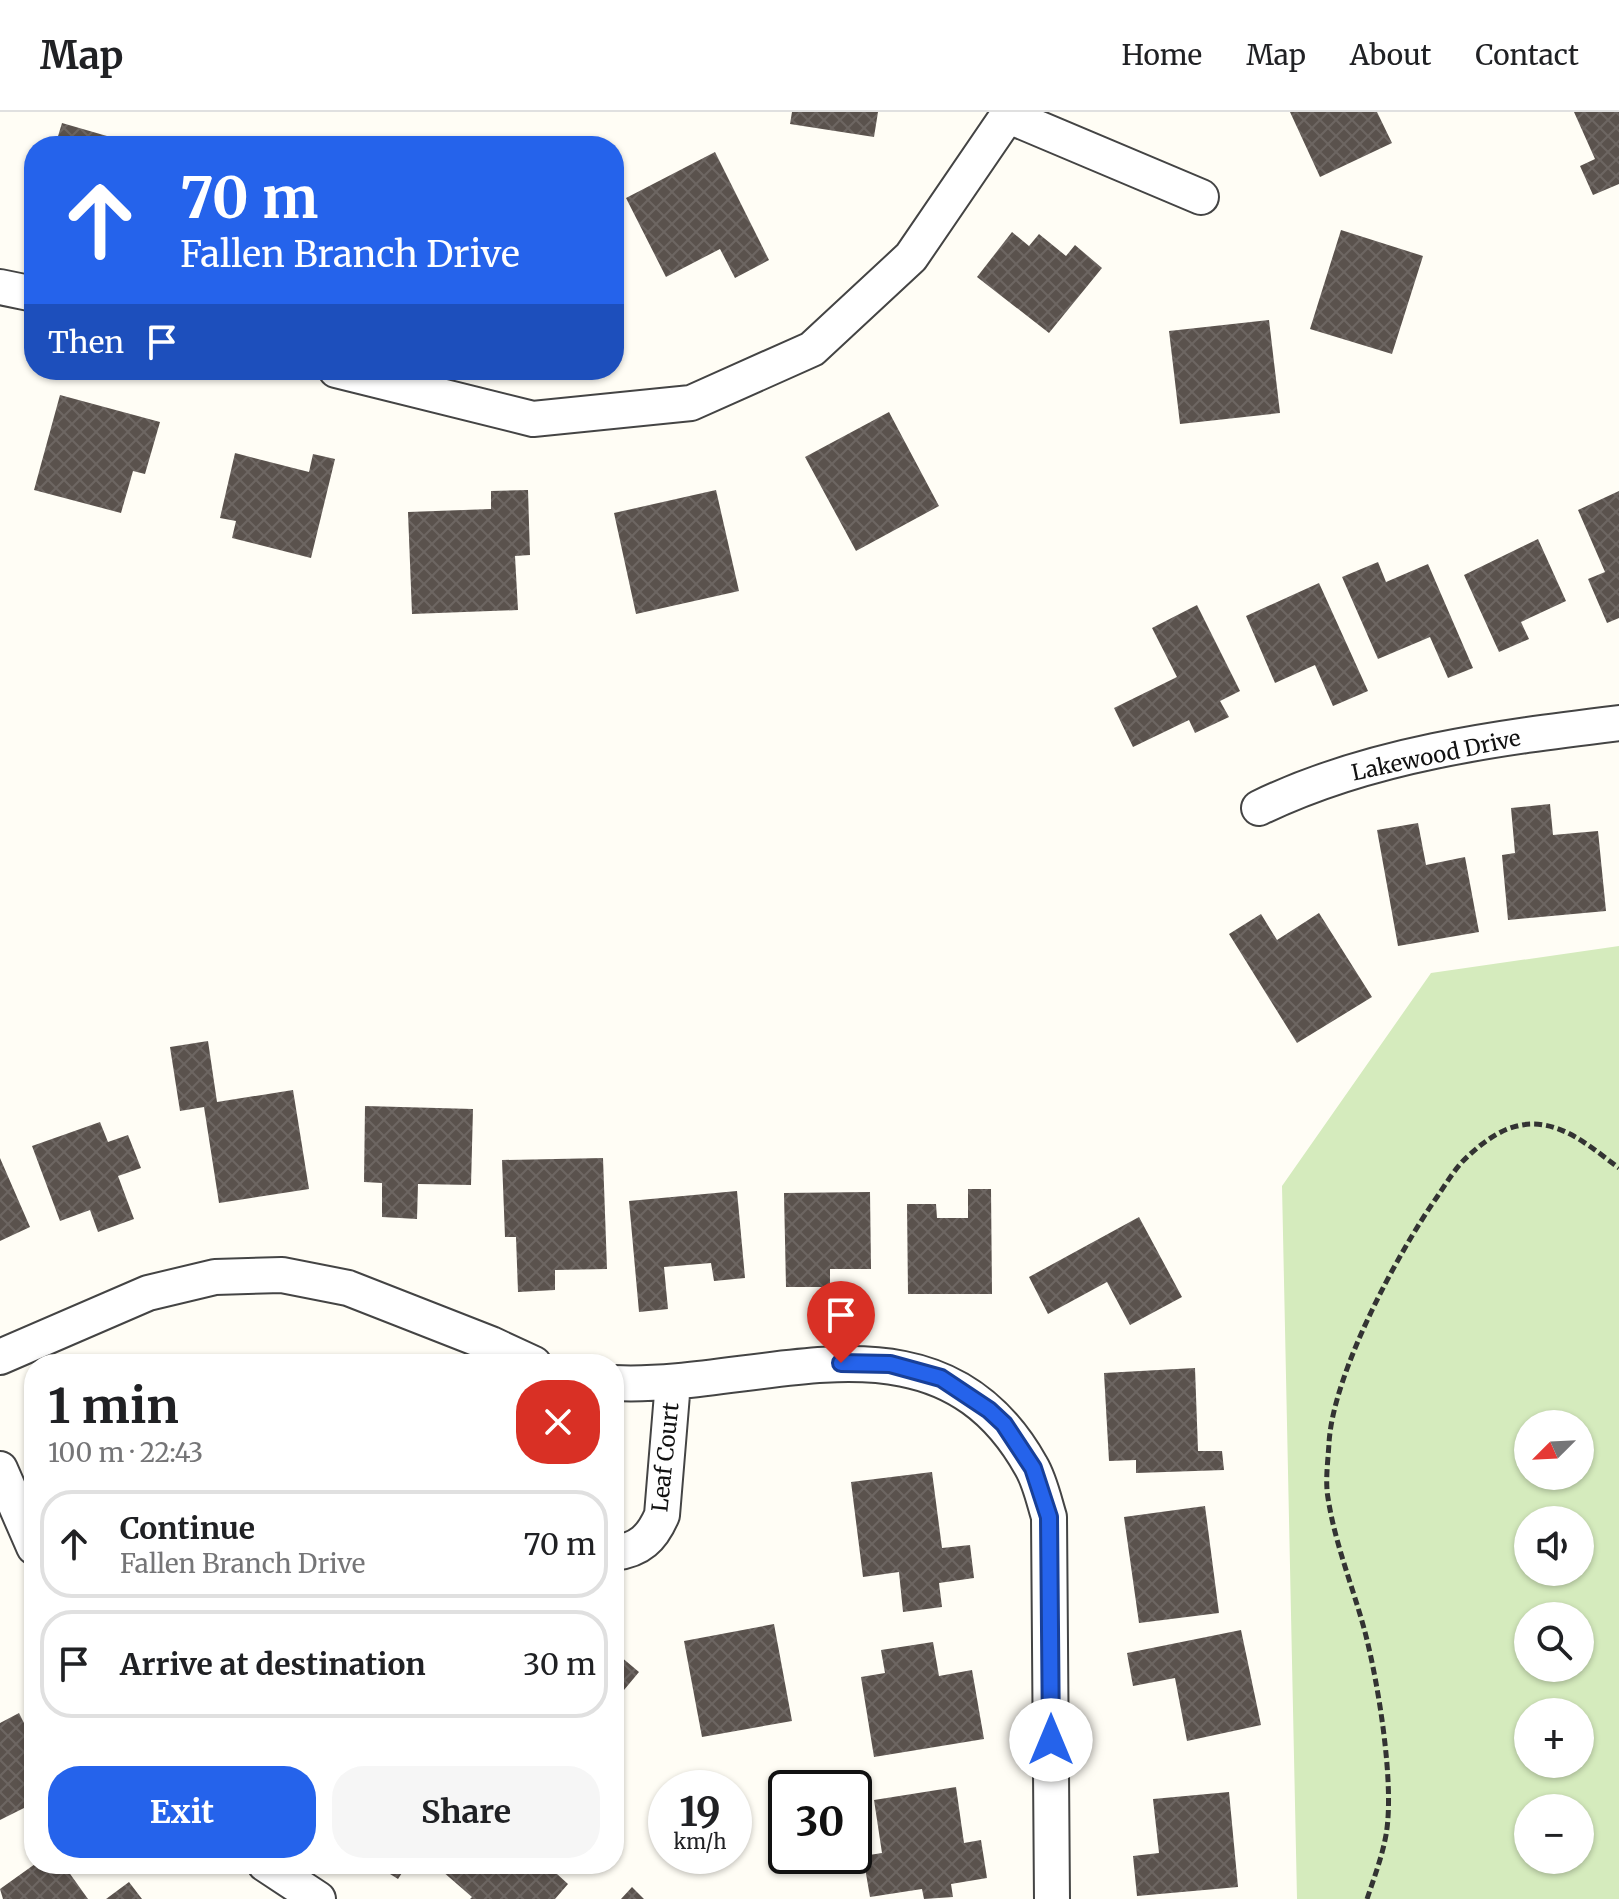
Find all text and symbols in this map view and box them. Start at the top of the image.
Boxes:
text: Map [40,32,124,79]
text: Home [1121,37,1202,73]
text: Map [1246,37,1306,73]
text: About [1350,37,1431,73]
text: Contact [1475,37,1579,73]
text: 70 m [180,163,318,233]
icon: ahead [48,168,152,272]
text: Fallen Branch Drive [180,232,520,277]
icon: arrive [140,320,184,364]
text: Then [48,323,124,361]
street label: Lakewood Drive [1349,723,1523,787]
pin [807,1281,875,1363]
icon: arrive [819,1293,863,1337]
text: 1 min [48,1376,179,1436]
button: close [516,1380,600,1464]
street label: Leaf Court [645,1401,685,1513]
north arrow [1514,1410,1594,1490]
map controls [1514,1410,1594,1874]
text: 100 m · 22:43 [48,1436,203,1469]
button: sound [1514,1506,1594,1586]
text: Continue [120,1509,255,1547]
icon: ahead [52,1522,96,1566]
text: 70 m [523,1525,596,1563]
text: Fallen Branch Drive [120,1547,365,1580]
button: search [1514,1602,1594,1682]
icon: arrive [52,1642,96,1686]
text: Arrive at destination [120,1645,426,1683]
text: 30 m [523,1645,596,1683]
position arrow [1009,1698,1093,1782]
button: + [1514,1698,1594,1778]
button: Exit [48,1766,316,1858]
button: Share [332,1766,600,1858]
speed limit sign: 30 [768,1770,872,1874]
text: 19 [679,1787,721,1837]
button: − [1514,1794,1594,1874]
text: km/h [674,1829,726,1854]

